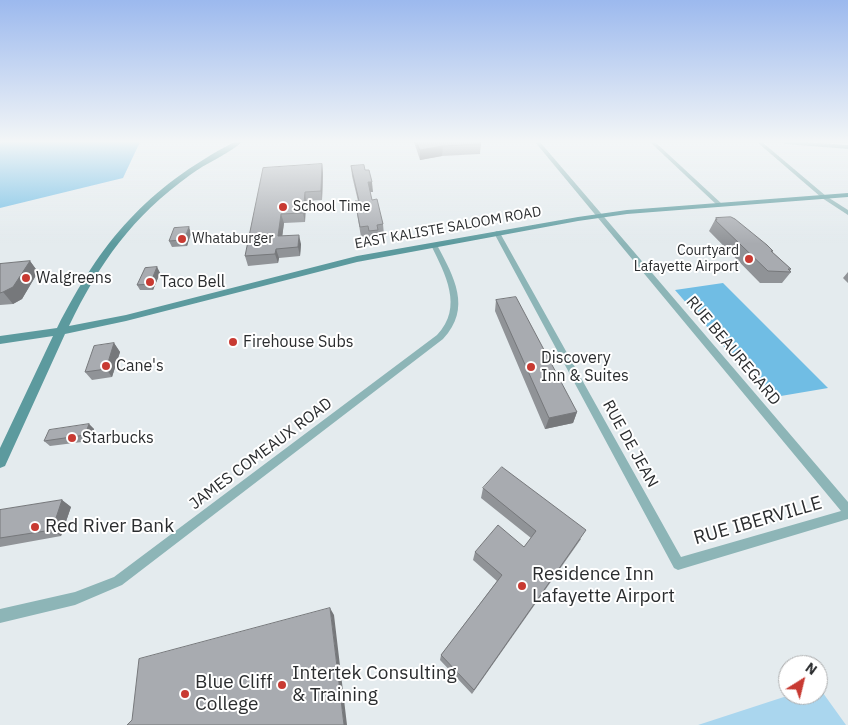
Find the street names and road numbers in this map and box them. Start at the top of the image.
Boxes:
street label: EAST KALISTE SALOOM ROAD [353,203,543,253]
street label: RUE BEAUREGARD [682,293,784,409]
street label: JAMES COMEAUX ROAD [186,394,336,514]
street label: RUE DE JEAN [598,397,662,491]
street label: RUE IBERVILLE [691,492,825,550]

